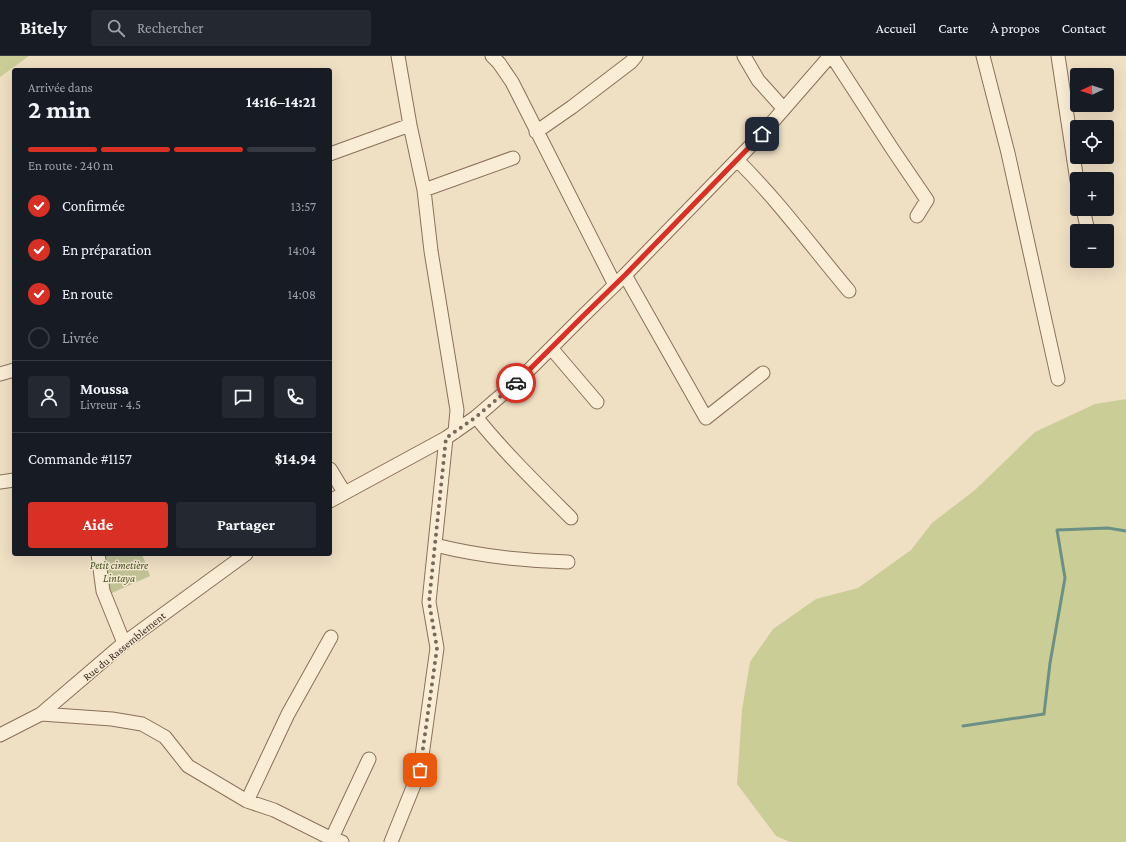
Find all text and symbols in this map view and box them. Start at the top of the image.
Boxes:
search box [91,10,371,46]
text: Bitely [20,17,67,38]
icon: search [105,17,127,39]
text: Rechercher [137,20,204,36]
text: Accueil [876,20,916,36]
text: Carte [938,20,969,36]
text: À propos [991,20,1040,36]
text: Contact [1062,20,1106,36]
north arrow [1070,68,1114,112]
map controls [1070,68,1114,268]
text: Arrivée dans [28,80,93,95]
text: 14:16–14:21 [246,94,316,110]
text: 2 min [28,95,91,124]
pin [745,117,779,151]
button: locate [1070,120,1114,164]
icon: home [751,123,773,145]
text: En route · 240 m [28,158,113,173]
button: + [1070,172,1114,216]
icon: check [28,195,50,217]
text: Confirmée [62,198,125,214]
text: 13:57 [291,199,316,214]
button: − [1070,224,1114,268]
icon: check [28,239,50,261]
text: En préparation [62,242,152,258]
text: 14:04 [288,243,316,258]
icon: check [28,283,50,305]
text: En route [62,286,113,302]
text: 14:08 [288,287,316,302]
text: Livrée [62,330,99,346]
courier [496,363,536,403]
icon: car [505,372,527,394]
button: person [28,376,70,418]
button: chat [222,376,264,418]
button: phone [274,376,316,418]
text: Moussa [80,381,129,397]
text: Livreur · 4.5 [80,397,141,412]
text: Commande #1157 [28,451,132,467]
text: $14.94 [275,451,316,467]
button: Aide [28,502,168,548]
button: Partager [176,502,316,548]
park label: Petit cimetière Lintaya [90,559,149,585]
street label: Rue du Rassemblement [80,609,168,683]
pin [403,753,437,787]
icon: bag [409,759,431,781]

